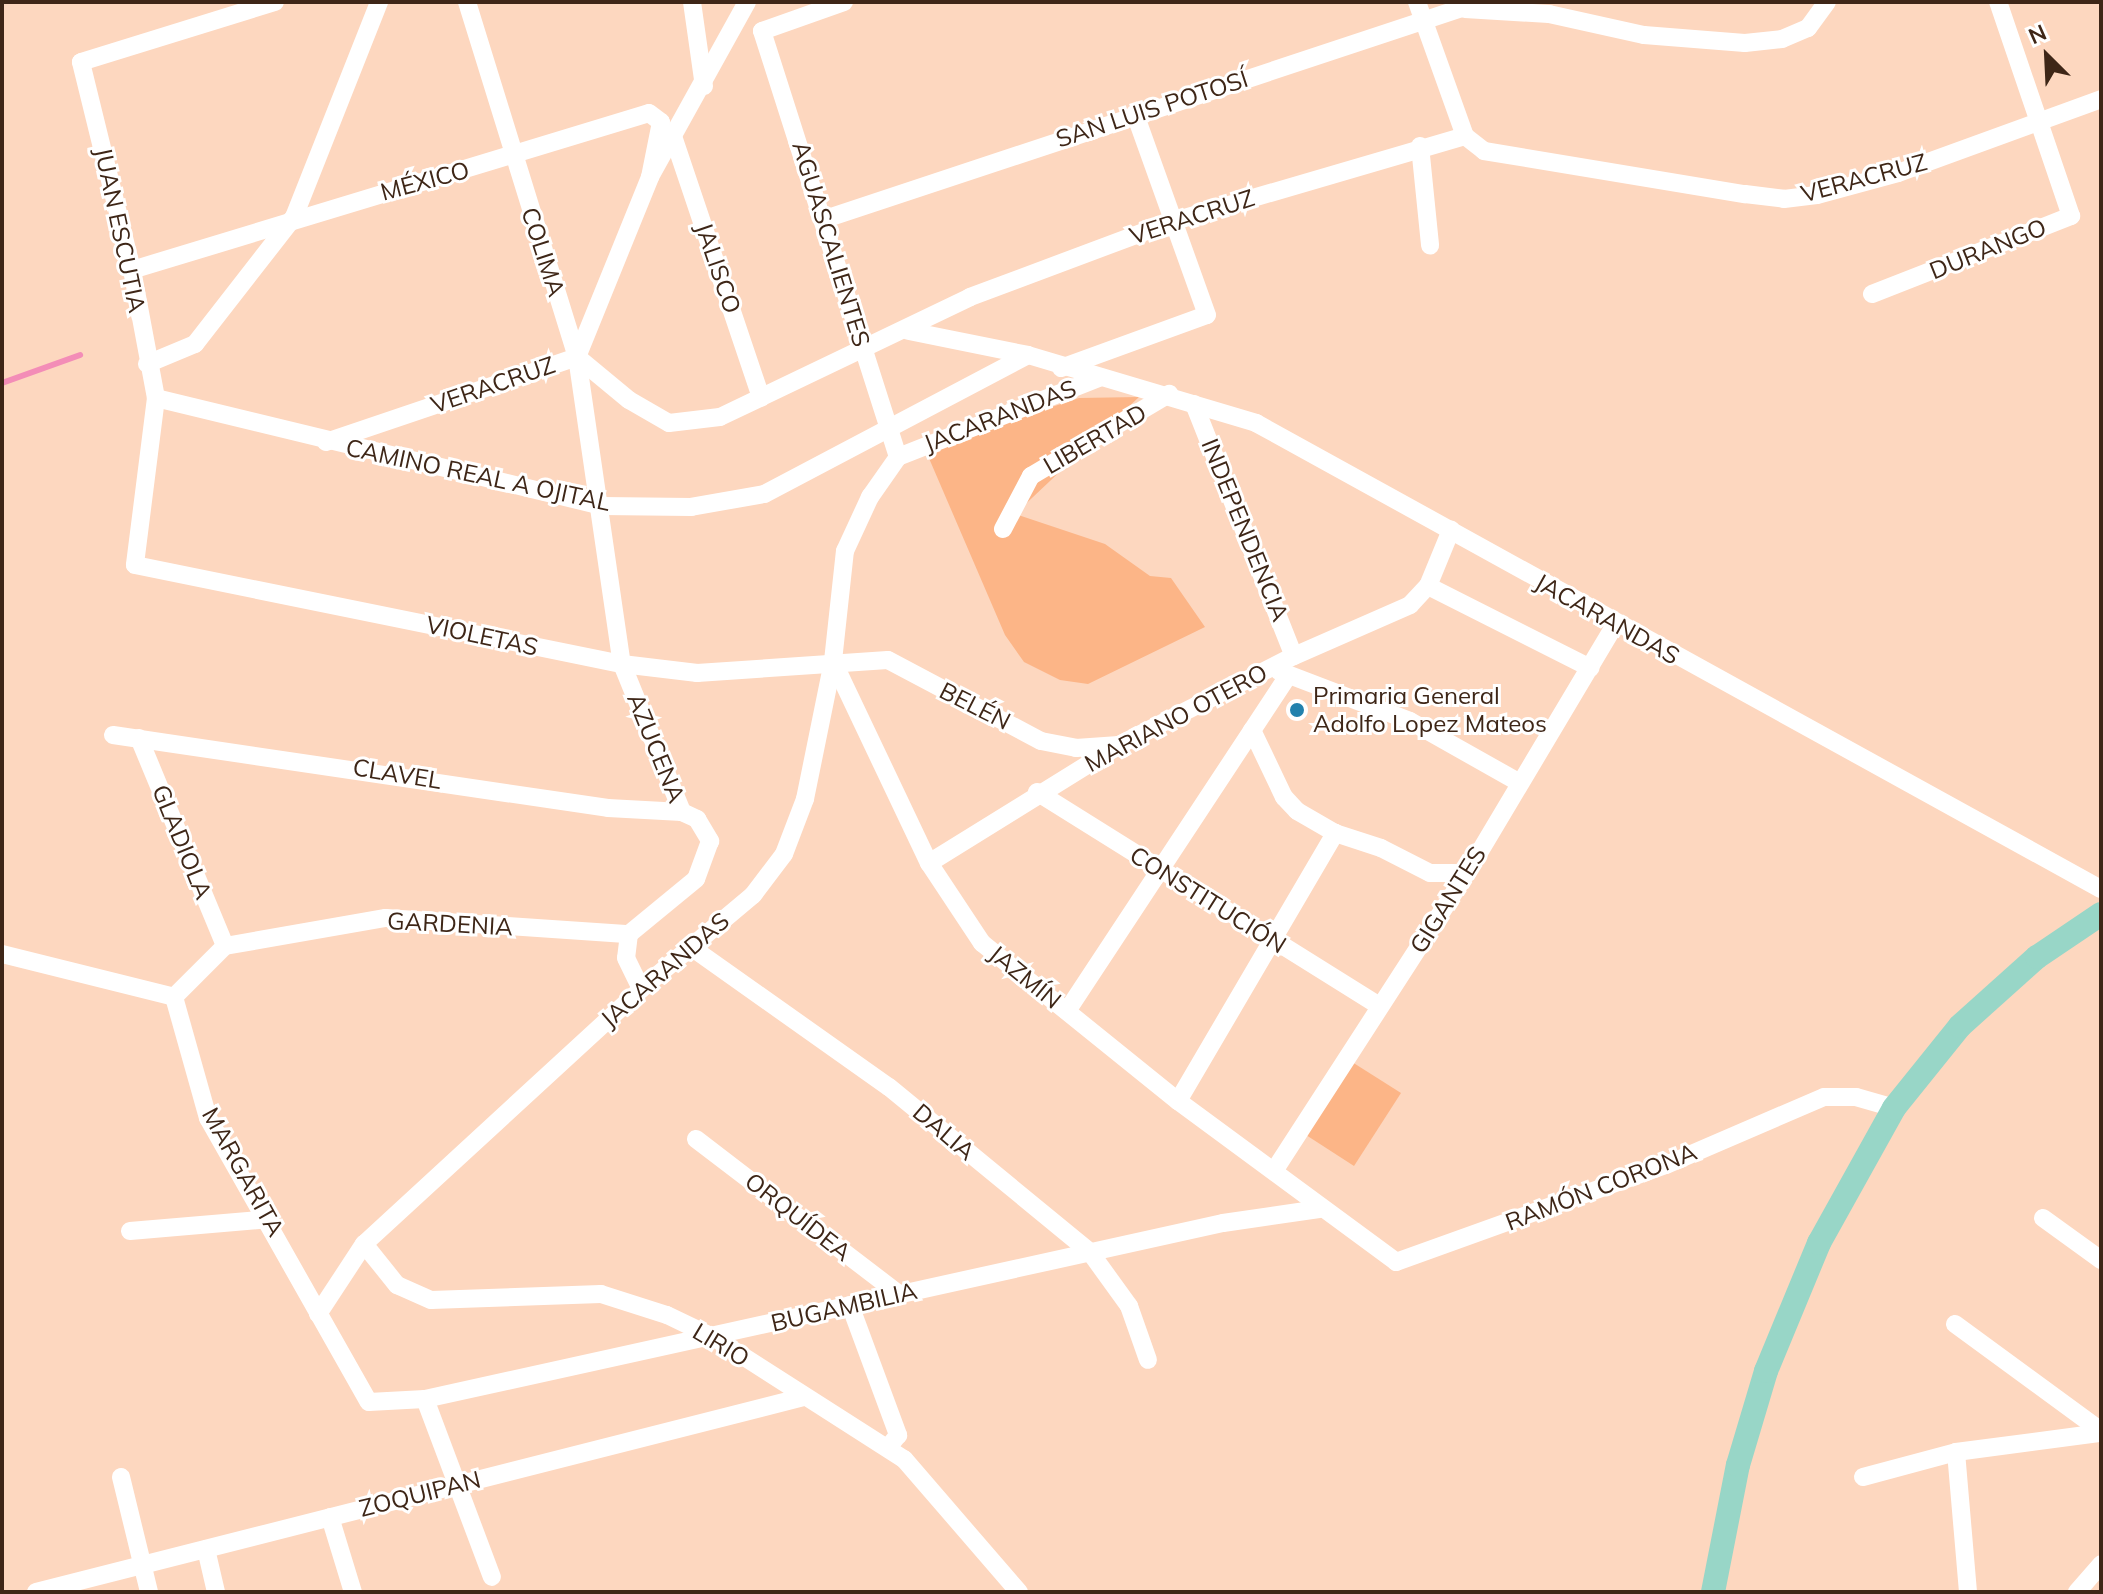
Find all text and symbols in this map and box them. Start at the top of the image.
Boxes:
north arrow [2007,16,2087,96]
text: N [2024,18,2051,50]
street label: SAN LUIS POTOSÍ [1052,64,1252,154]
street label: AGUASCALIENTES [786,138,876,350]
street label: JUAN ESCUTIA [88,145,152,315]
street label: VERACRUZ [1798,147,1930,209]
street label: MÉXICO [377,155,473,207]
street label: VERACRUZ [1126,183,1258,251]
street label: COLIMA [515,204,571,300]
street label: DURANGO [1925,213,2051,285]
street label: JALISCO [689,219,747,317]
street label: VERACRUZ [427,350,559,420]
street label: JACARANDAS [920,374,1080,458]
street label: LIBERTAD [1038,398,1152,480]
street label: CAMINO REAL A OJITAL [343,433,613,517]
street label: INDEPENDENCIA [1195,435,1295,625]
street label: JACARANDAS [1530,567,1684,671]
street label: VIOLETAS [424,610,540,662]
street label: MARIANO OTERO [1080,658,1272,778]
street label: BELÉN [935,676,1015,736]
place label: Primaria General Adolfo Lopez Mateos [1313,682,1547,738]
street label: AZUCENA [621,689,691,807]
marker: Primaria General Adolfo Lopez Mateos [1288,701,1306,719]
street label: CLAVEL [351,753,443,795]
street label: GLADIOLA [146,781,218,903]
street label: CONSTITUCIÓN [1125,840,1291,960]
street label: GIGANTES [1404,841,1492,959]
street label: GARDENIA [387,906,513,942]
street label: JACARANDAS [595,906,735,1034]
street label: JAZMÍN [983,939,1067,1015]
street label: DALIA [907,1098,981,1166]
street label: MARGARITA [196,1102,290,1242]
street label: RAMÓN CORONA [1501,1137,1701,1237]
street label: ORQUÍDEA [739,1167,857,1267]
street label: BUGAMBILIA [768,1276,920,1338]
street label: LIRIO [688,1317,754,1373]
street label: ZOQUIPAN [356,1465,484,1523]

